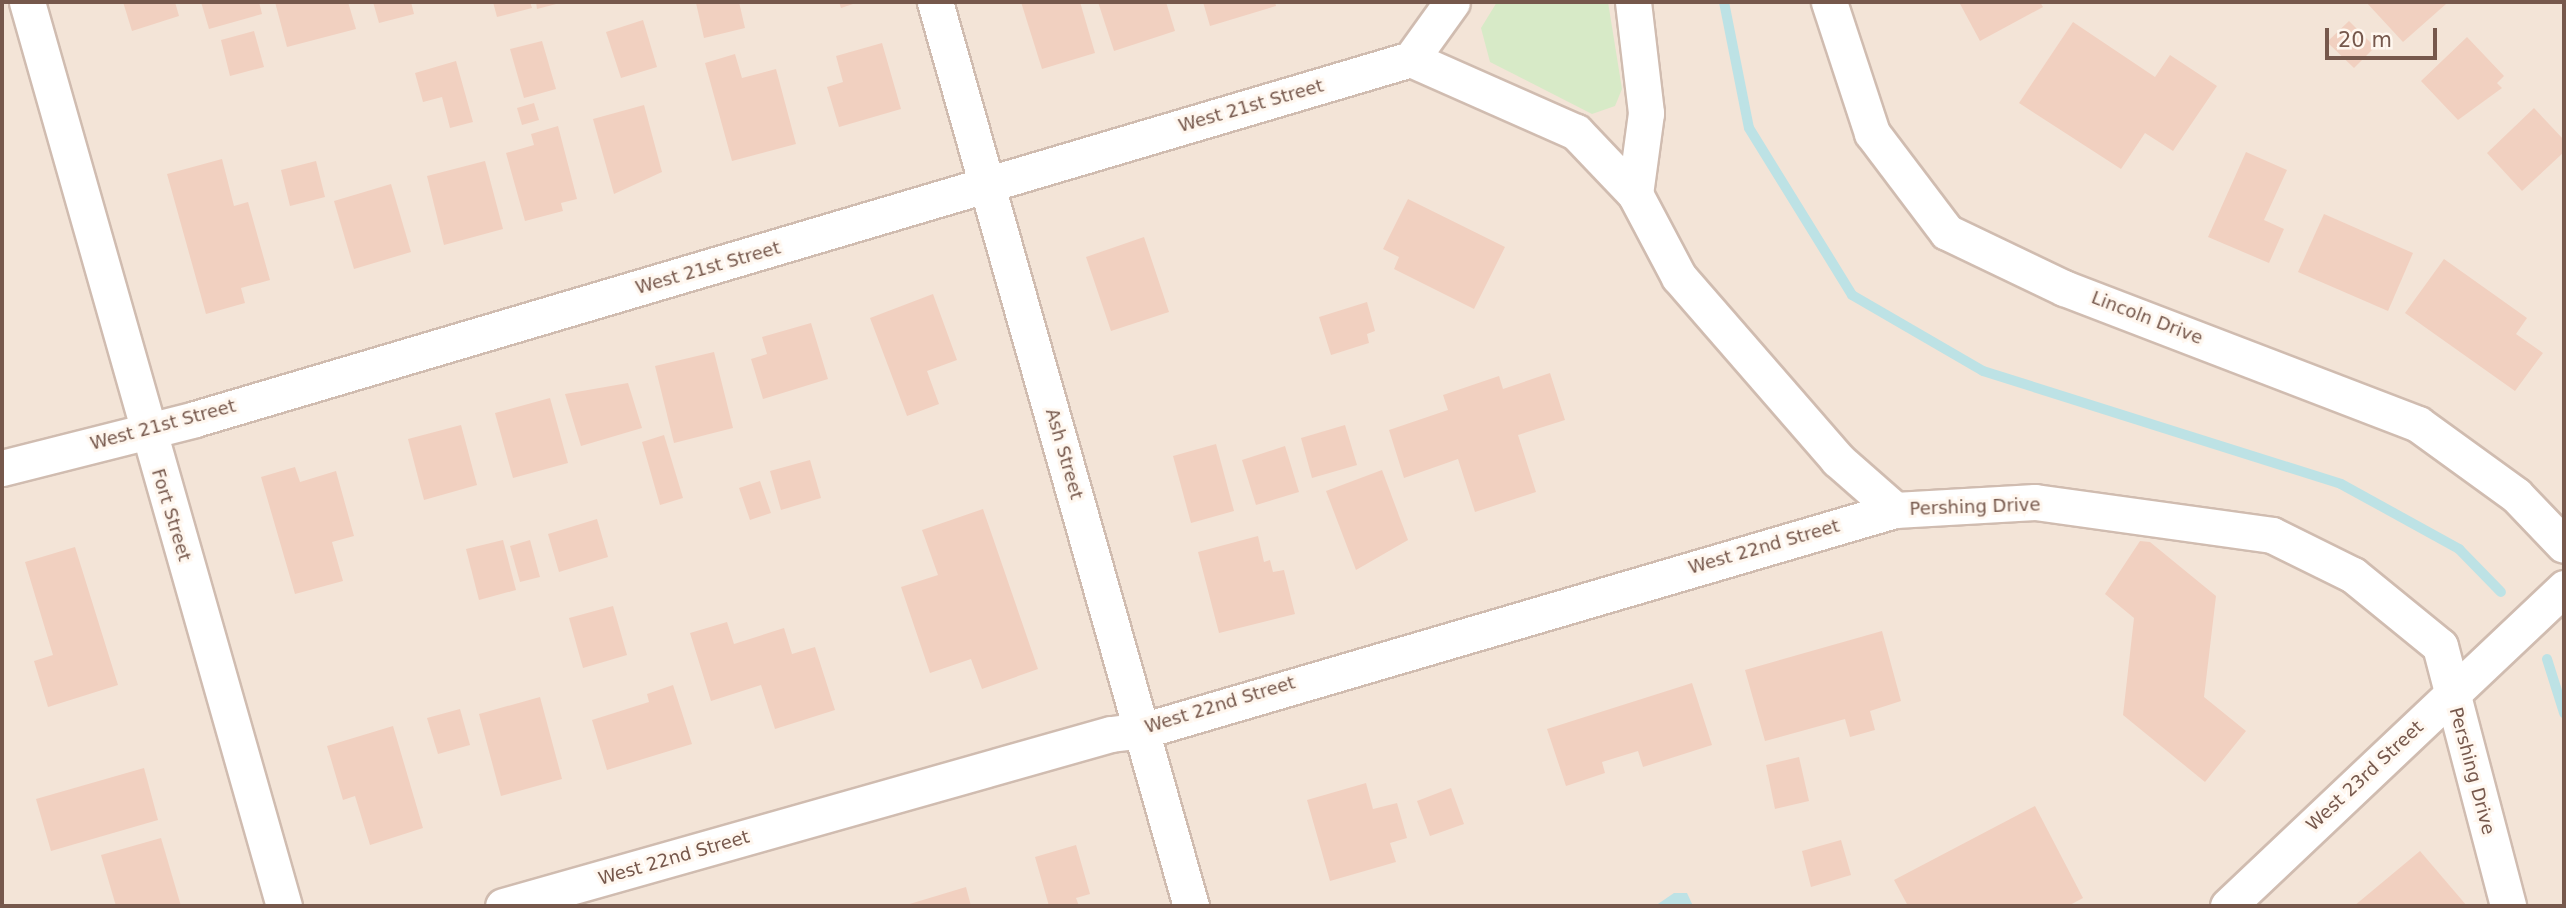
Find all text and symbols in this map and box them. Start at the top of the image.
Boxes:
scale bar [2328,14,2440,58]
text: 20 m [2338,28,2392,52]
street label: West 21st Street [1176,75,1326,137]
street label: West 21st Street [633,237,783,299]
street label: Lincoln Drive [2088,287,2206,349]
street label: West 21st Street [88,395,238,455]
street label: Ash Street [1041,406,1087,502]
street label: Fort Street [147,466,195,564]
street label: Pershing Drive [1909,494,2041,520]
street label: West 22nd Street [1686,515,1842,579]
street label: West 22nd Street [1142,672,1298,738]
street label: Pershing Drive [2445,705,2499,837]
street label: West 23rd Street [2302,716,2428,836]
street label: West 22nd Street [596,826,752,890]

